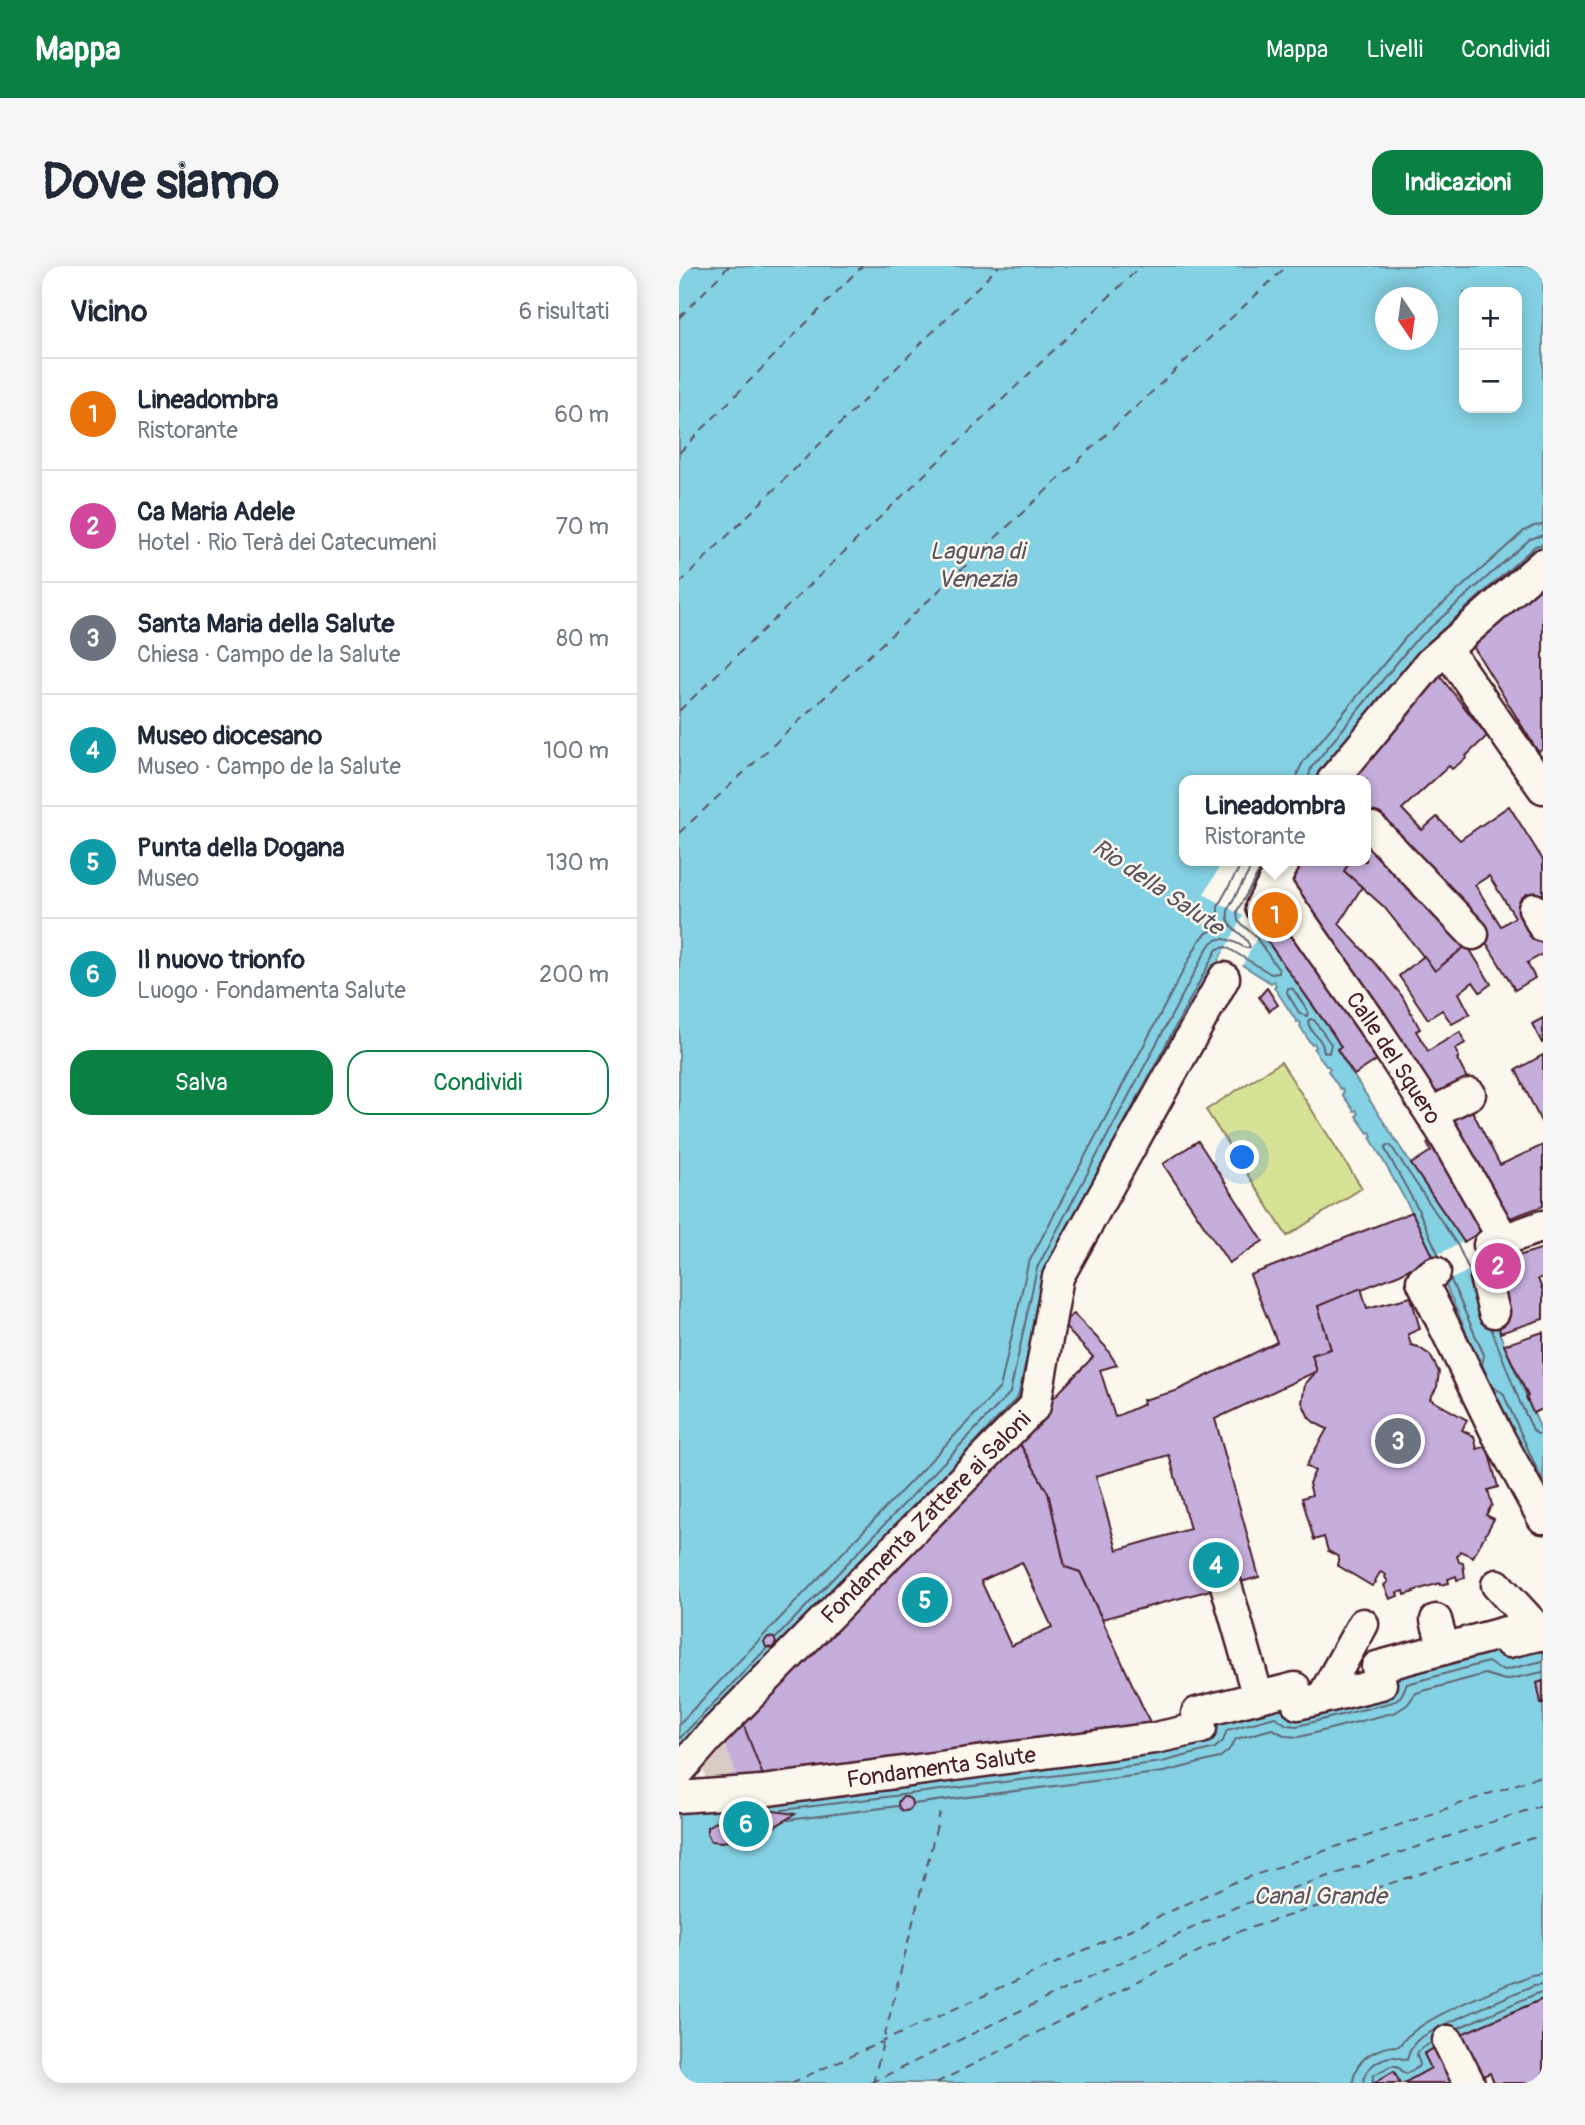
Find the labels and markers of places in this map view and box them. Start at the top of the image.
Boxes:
pin: 1 [1252,889,1298,941]
pin: 2 [1475,1240,1521,1292]
pin: 3 [1375,1415,1421,1467]
pin: 4 [1193,1539,1239,1591]
pin: 5 [902,1574,948,1626]
pin: 6 [723,1798,769,1850]

